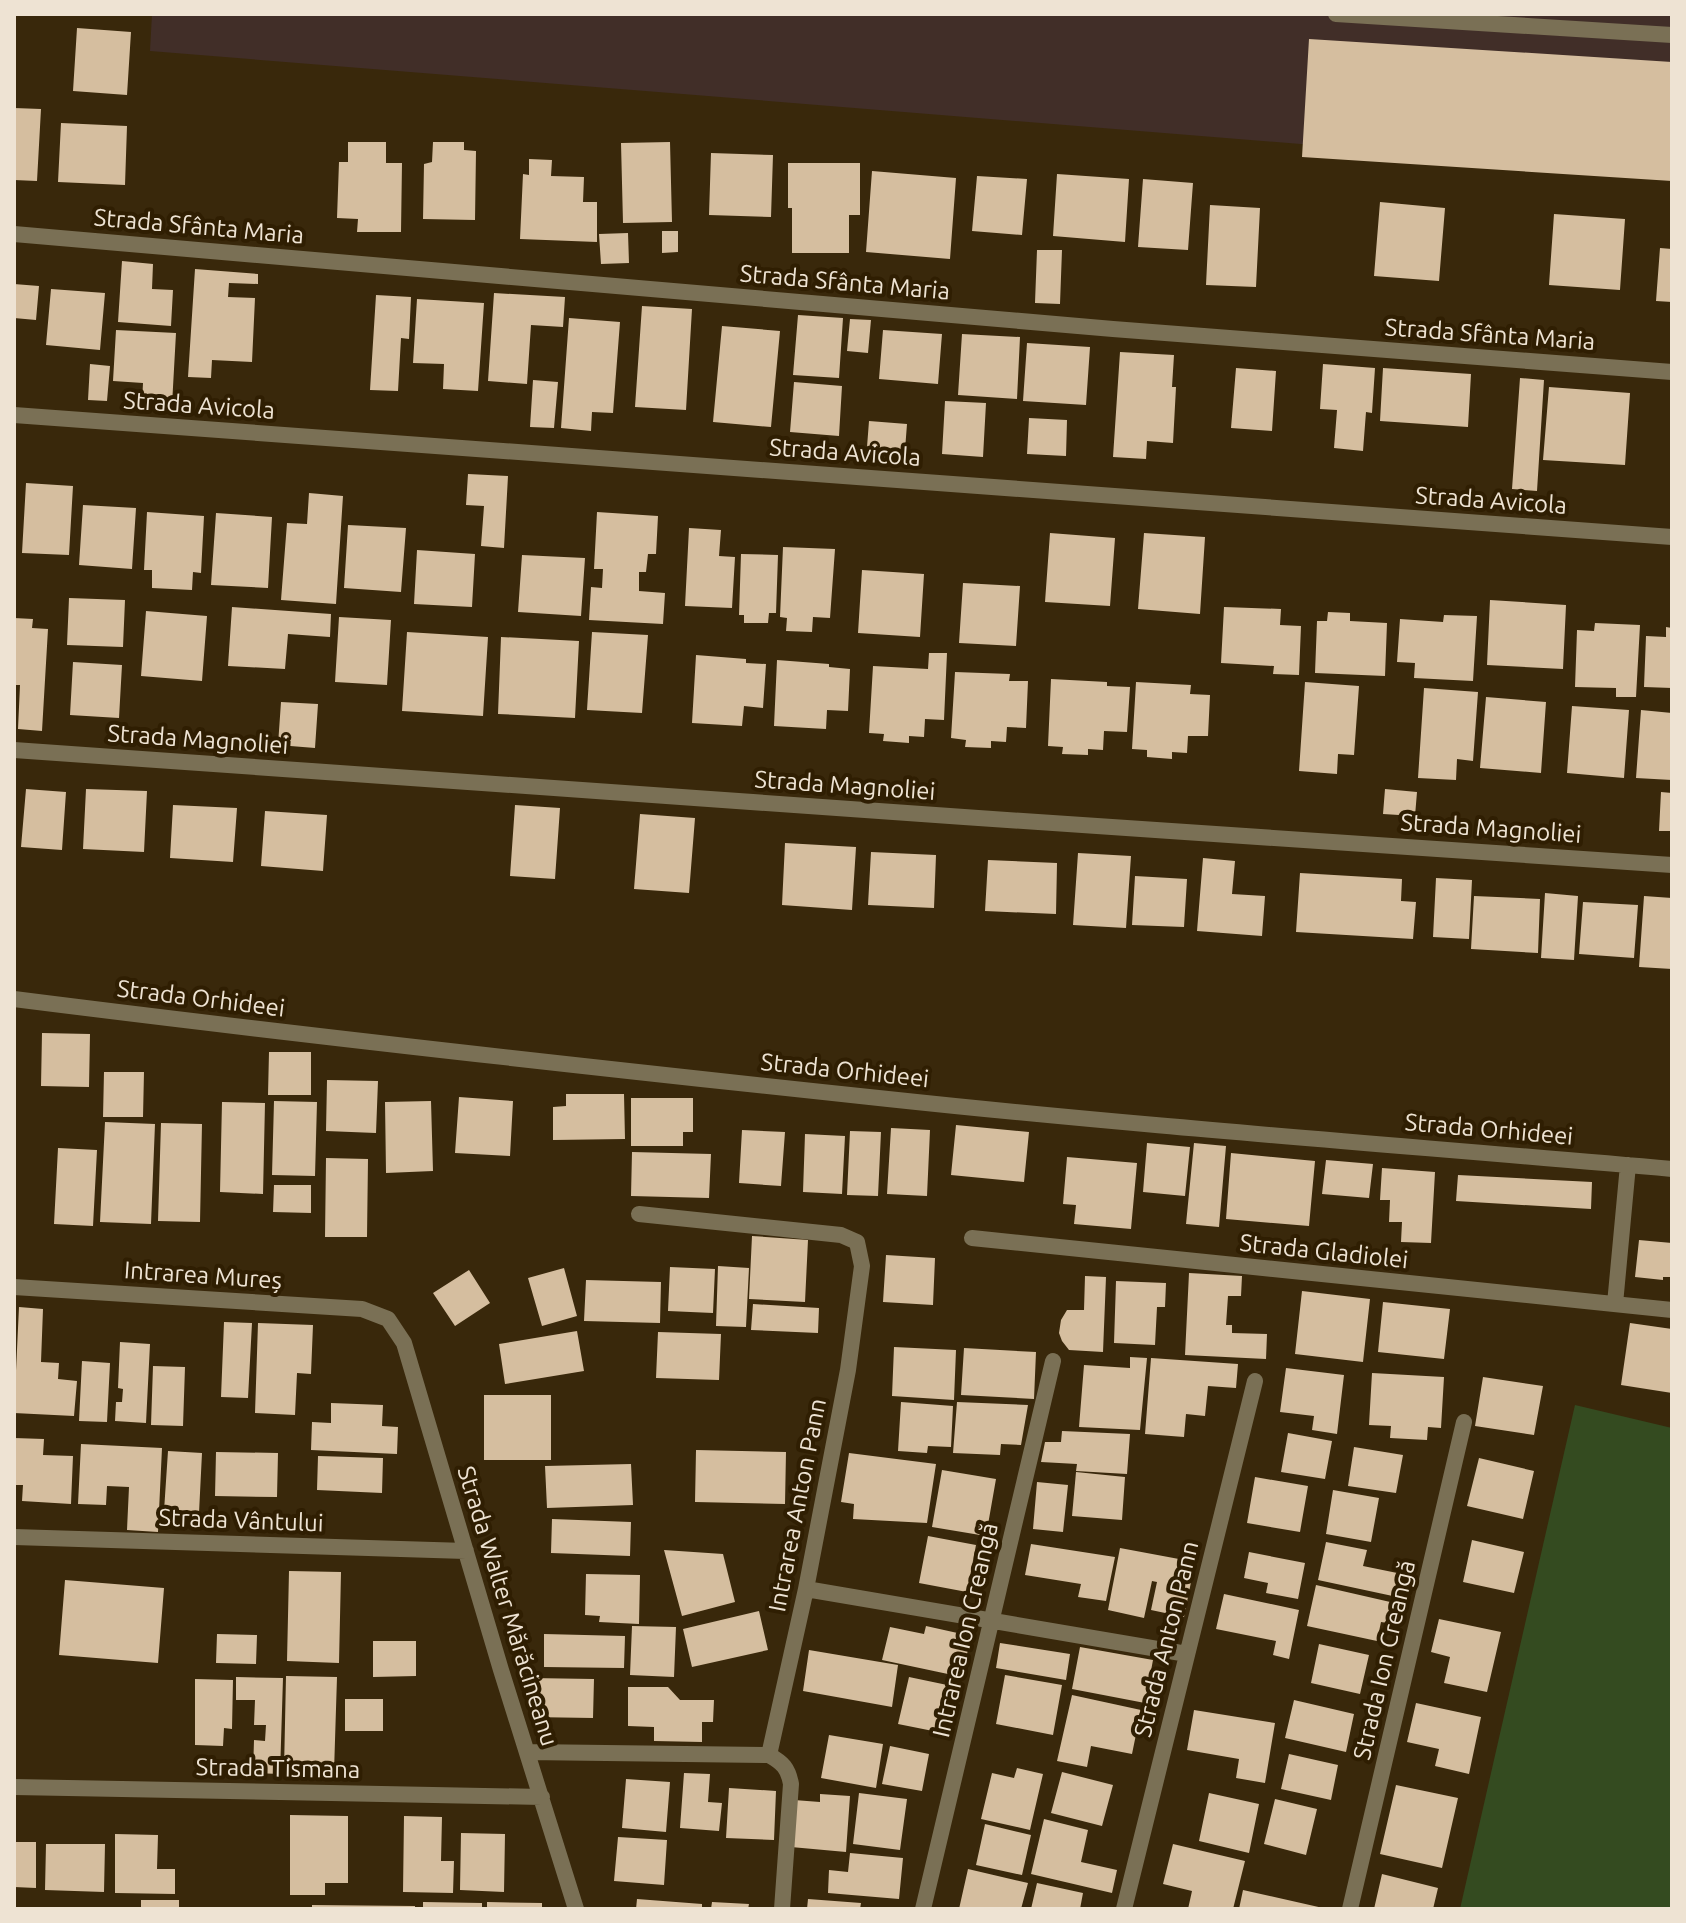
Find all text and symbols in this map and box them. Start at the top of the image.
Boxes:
street label: Strada Sfânta Maria [93,203,305,249]
street label: Strada Sfânta Maria [739,259,951,305]
street label: Strada Sfânta Maria [1384,313,1596,355]
street label: Strada Avicola [122,386,276,424]
street label: Strada Avicola [768,433,922,471]
street label: Strada Avicola [1414,481,1568,519]
street label: Strada Magnoliei [107,719,289,759]
street label: Strada Magnoliei [754,765,936,805]
street label: Strada Magnoliei [1400,808,1582,848]
street label: Strada Orhideei [116,974,286,1022]
street label: Strada Orhideei [760,1048,930,1092]
street label: Strada Orhideei [1404,1108,1574,1150]
street label: Strada Gladiolei [1238,1229,1410,1273]
street label: Intrarea Mureș [123,1256,283,1294]
street label: Intrarea Anton Pann [763,1396,831,1614]
street label: Strada Walter Mărăcineanu [453,1463,563,1749]
street label: Strada Vântului [158,1504,324,1536]
street label: Intrarea Ion Creangă [927,1520,1003,1740]
street label: Strada Anton Pann [1129,1538,1203,1740]
street label: Strada Ion Creangă [1348,1558,1420,1762]
street label: Strada Tismana [196,1753,360,1783]

